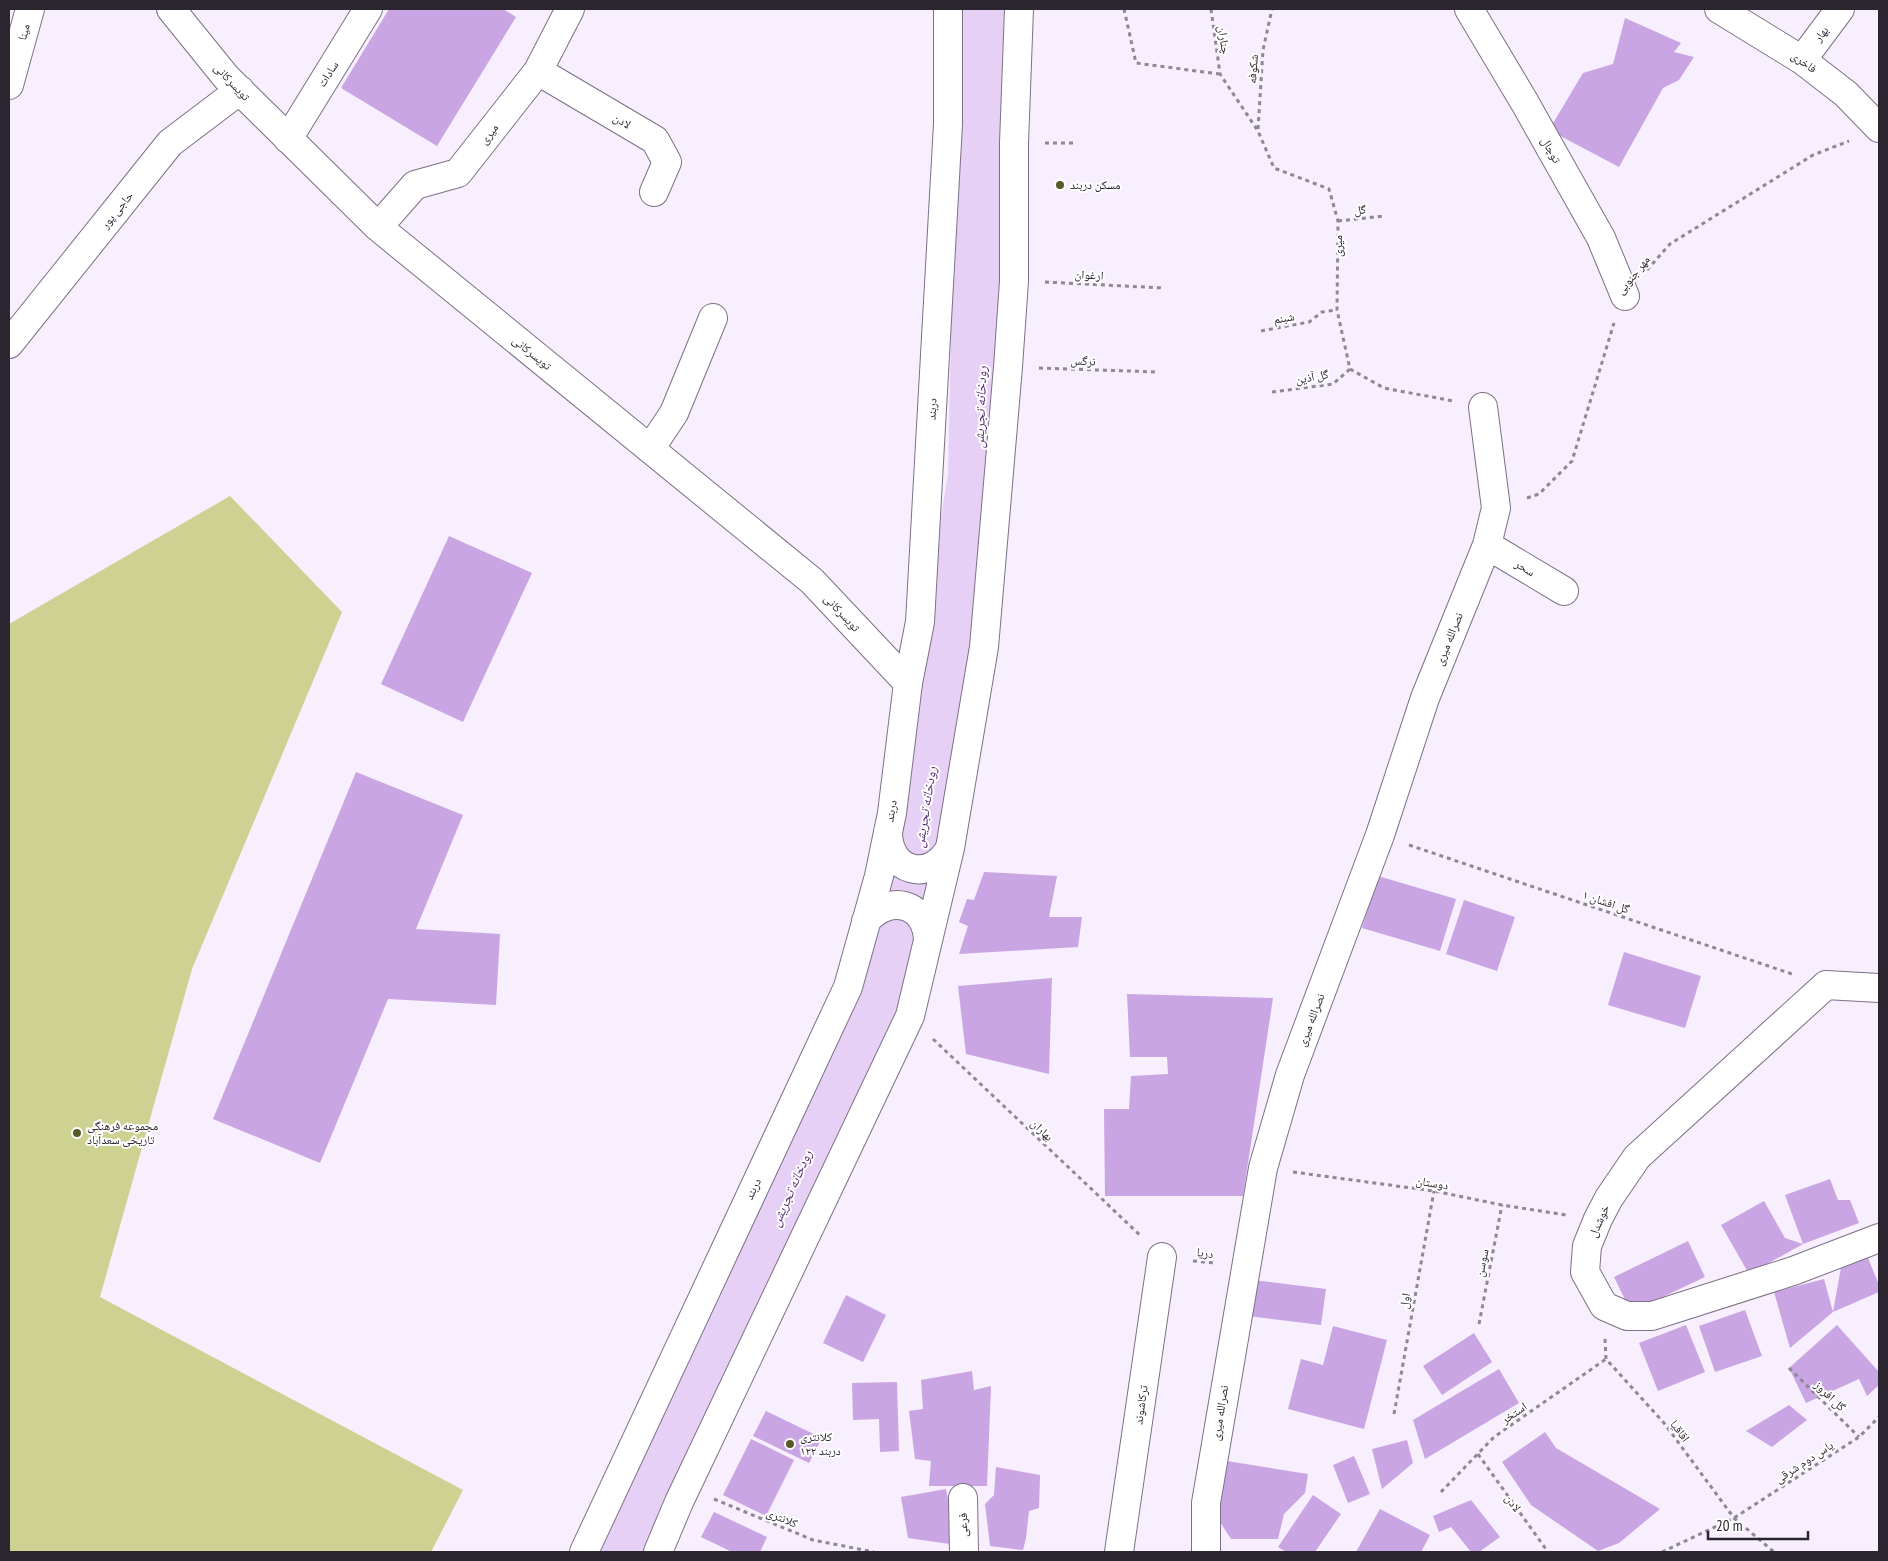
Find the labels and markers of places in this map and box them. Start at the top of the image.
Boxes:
place label: مسکن دربند [1070,177,1121,192]
marker: مسکن دربند [1054,179,1066,191]
place label: مجموعه فرهنگی تاریخی سعدآباد [87,1118,158,1147]
marker: مجموعه فرهنگی تاریخی سعدآباد [71,1127,83,1139]
place label: کلانتری ۱۲۲ دربند [800,1429,841,1458]
marker: کلانتری ۱۲۲ دربند [784,1438,796,1450]

